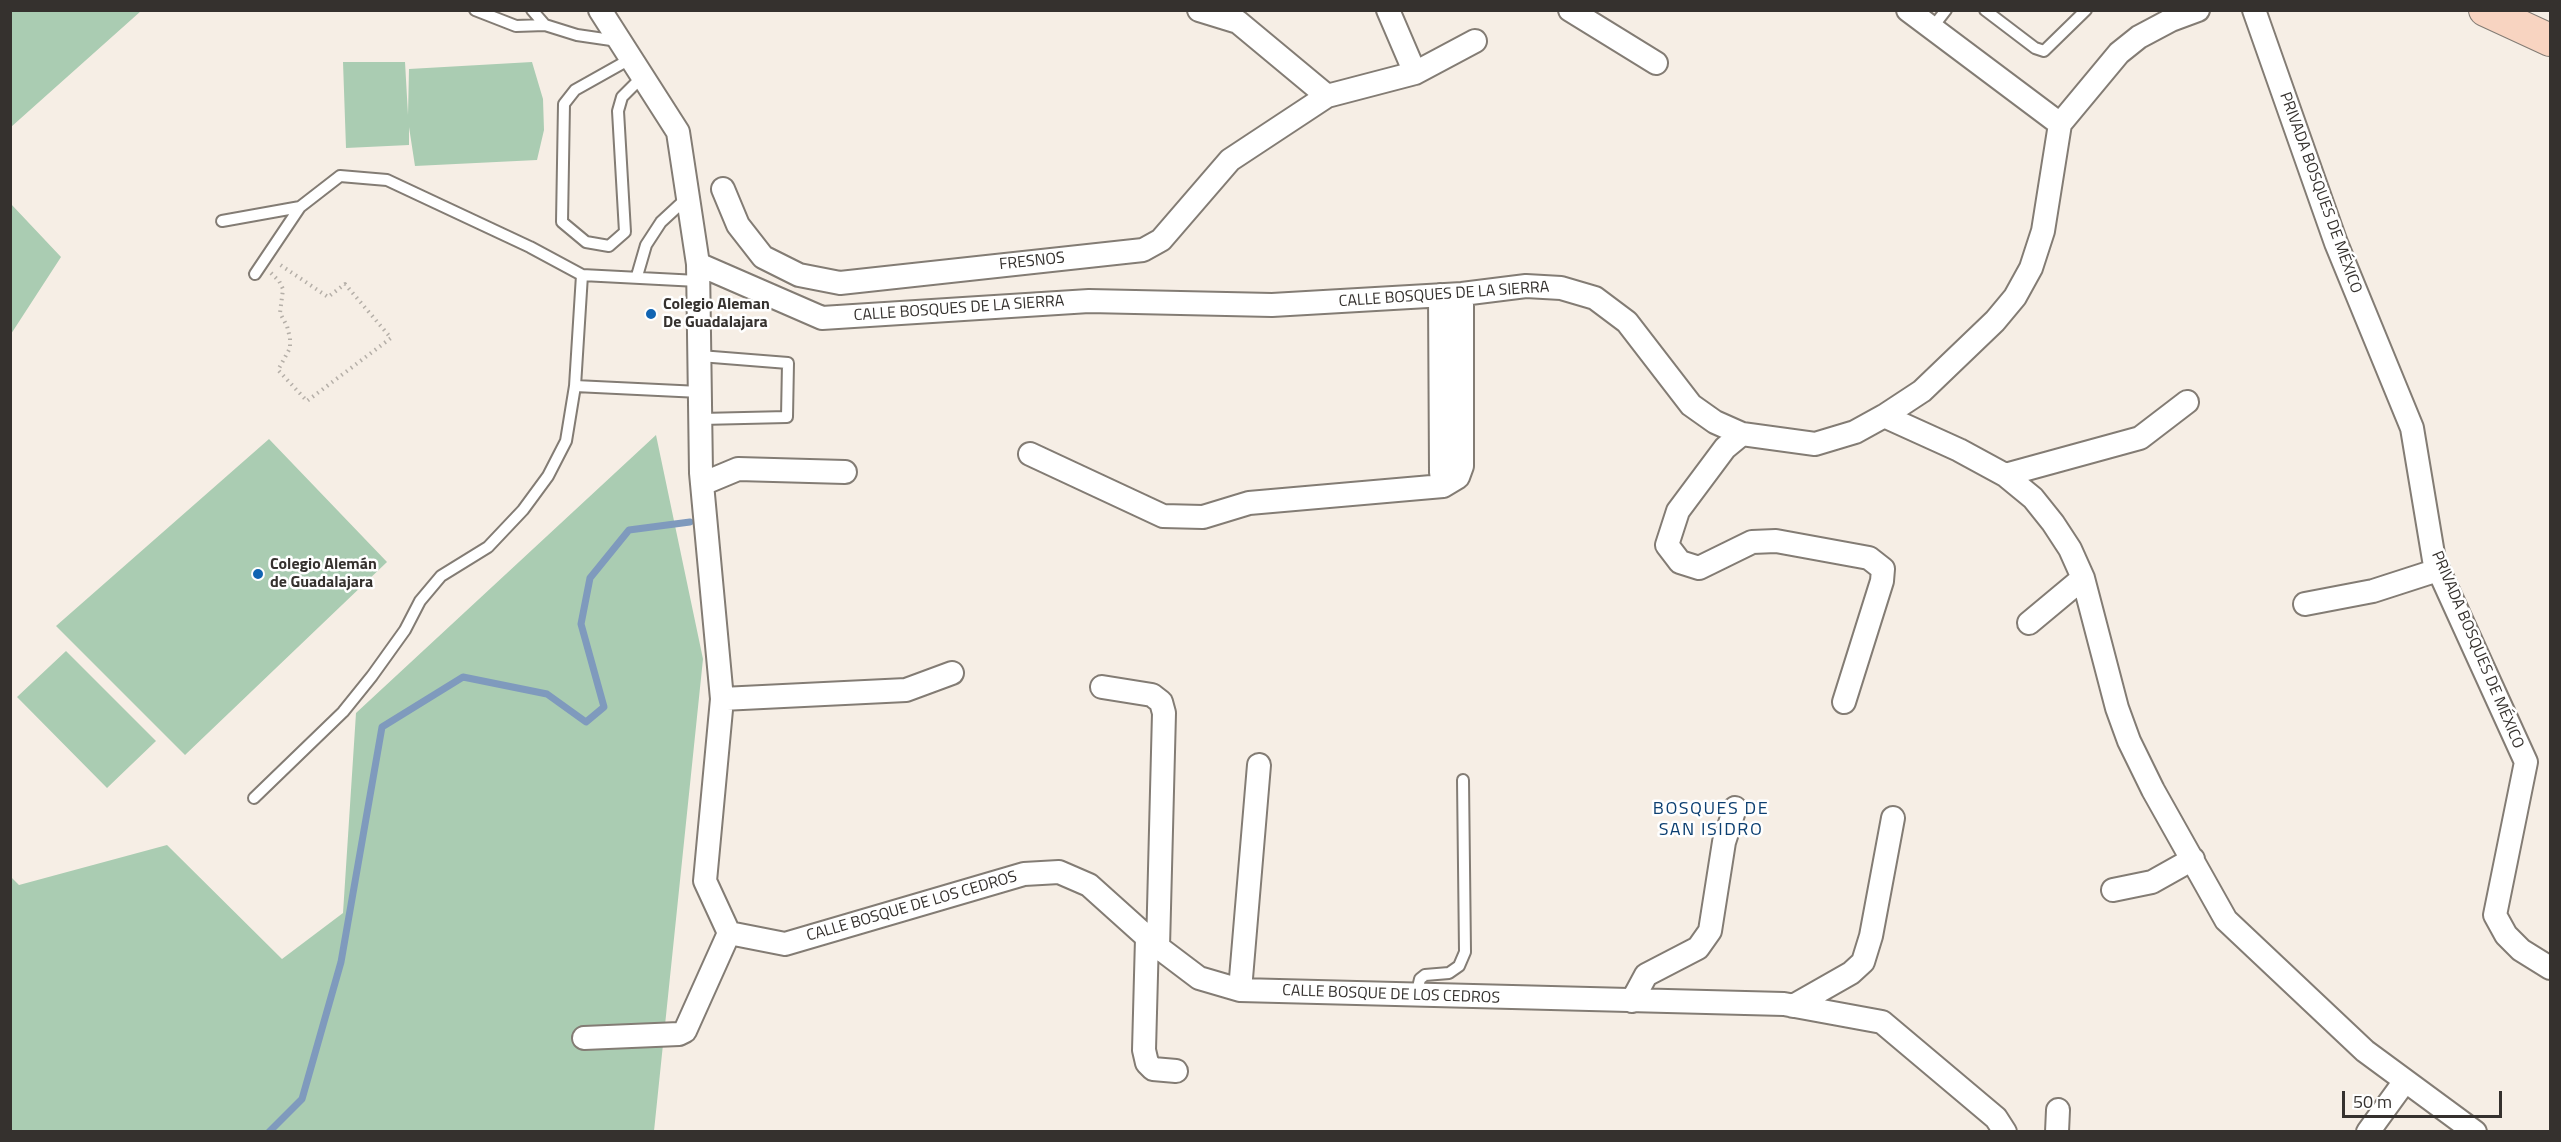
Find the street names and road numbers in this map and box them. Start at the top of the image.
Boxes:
street label: PRIVADA BOSQUES DE MÉXICO [2275,90,2365,296]
street label: FRESNOS [998,249,1066,275]
street label: CALLE BOSQUES DE LA SIERRA [1338,278,1550,312]
street label: CALLE BOSQUES DE LA SIERRA [853,292,1065,326]
street label: PRIVADA BOSQUES DE MÉXICO [2427,548,2527,752]
street label: CALLE BOSQUE DE LOS CEDROS [805,868,1019,946]
street label: CALLE BOSQUE DE LOS CEDROS [1282,982,1500,1008]

